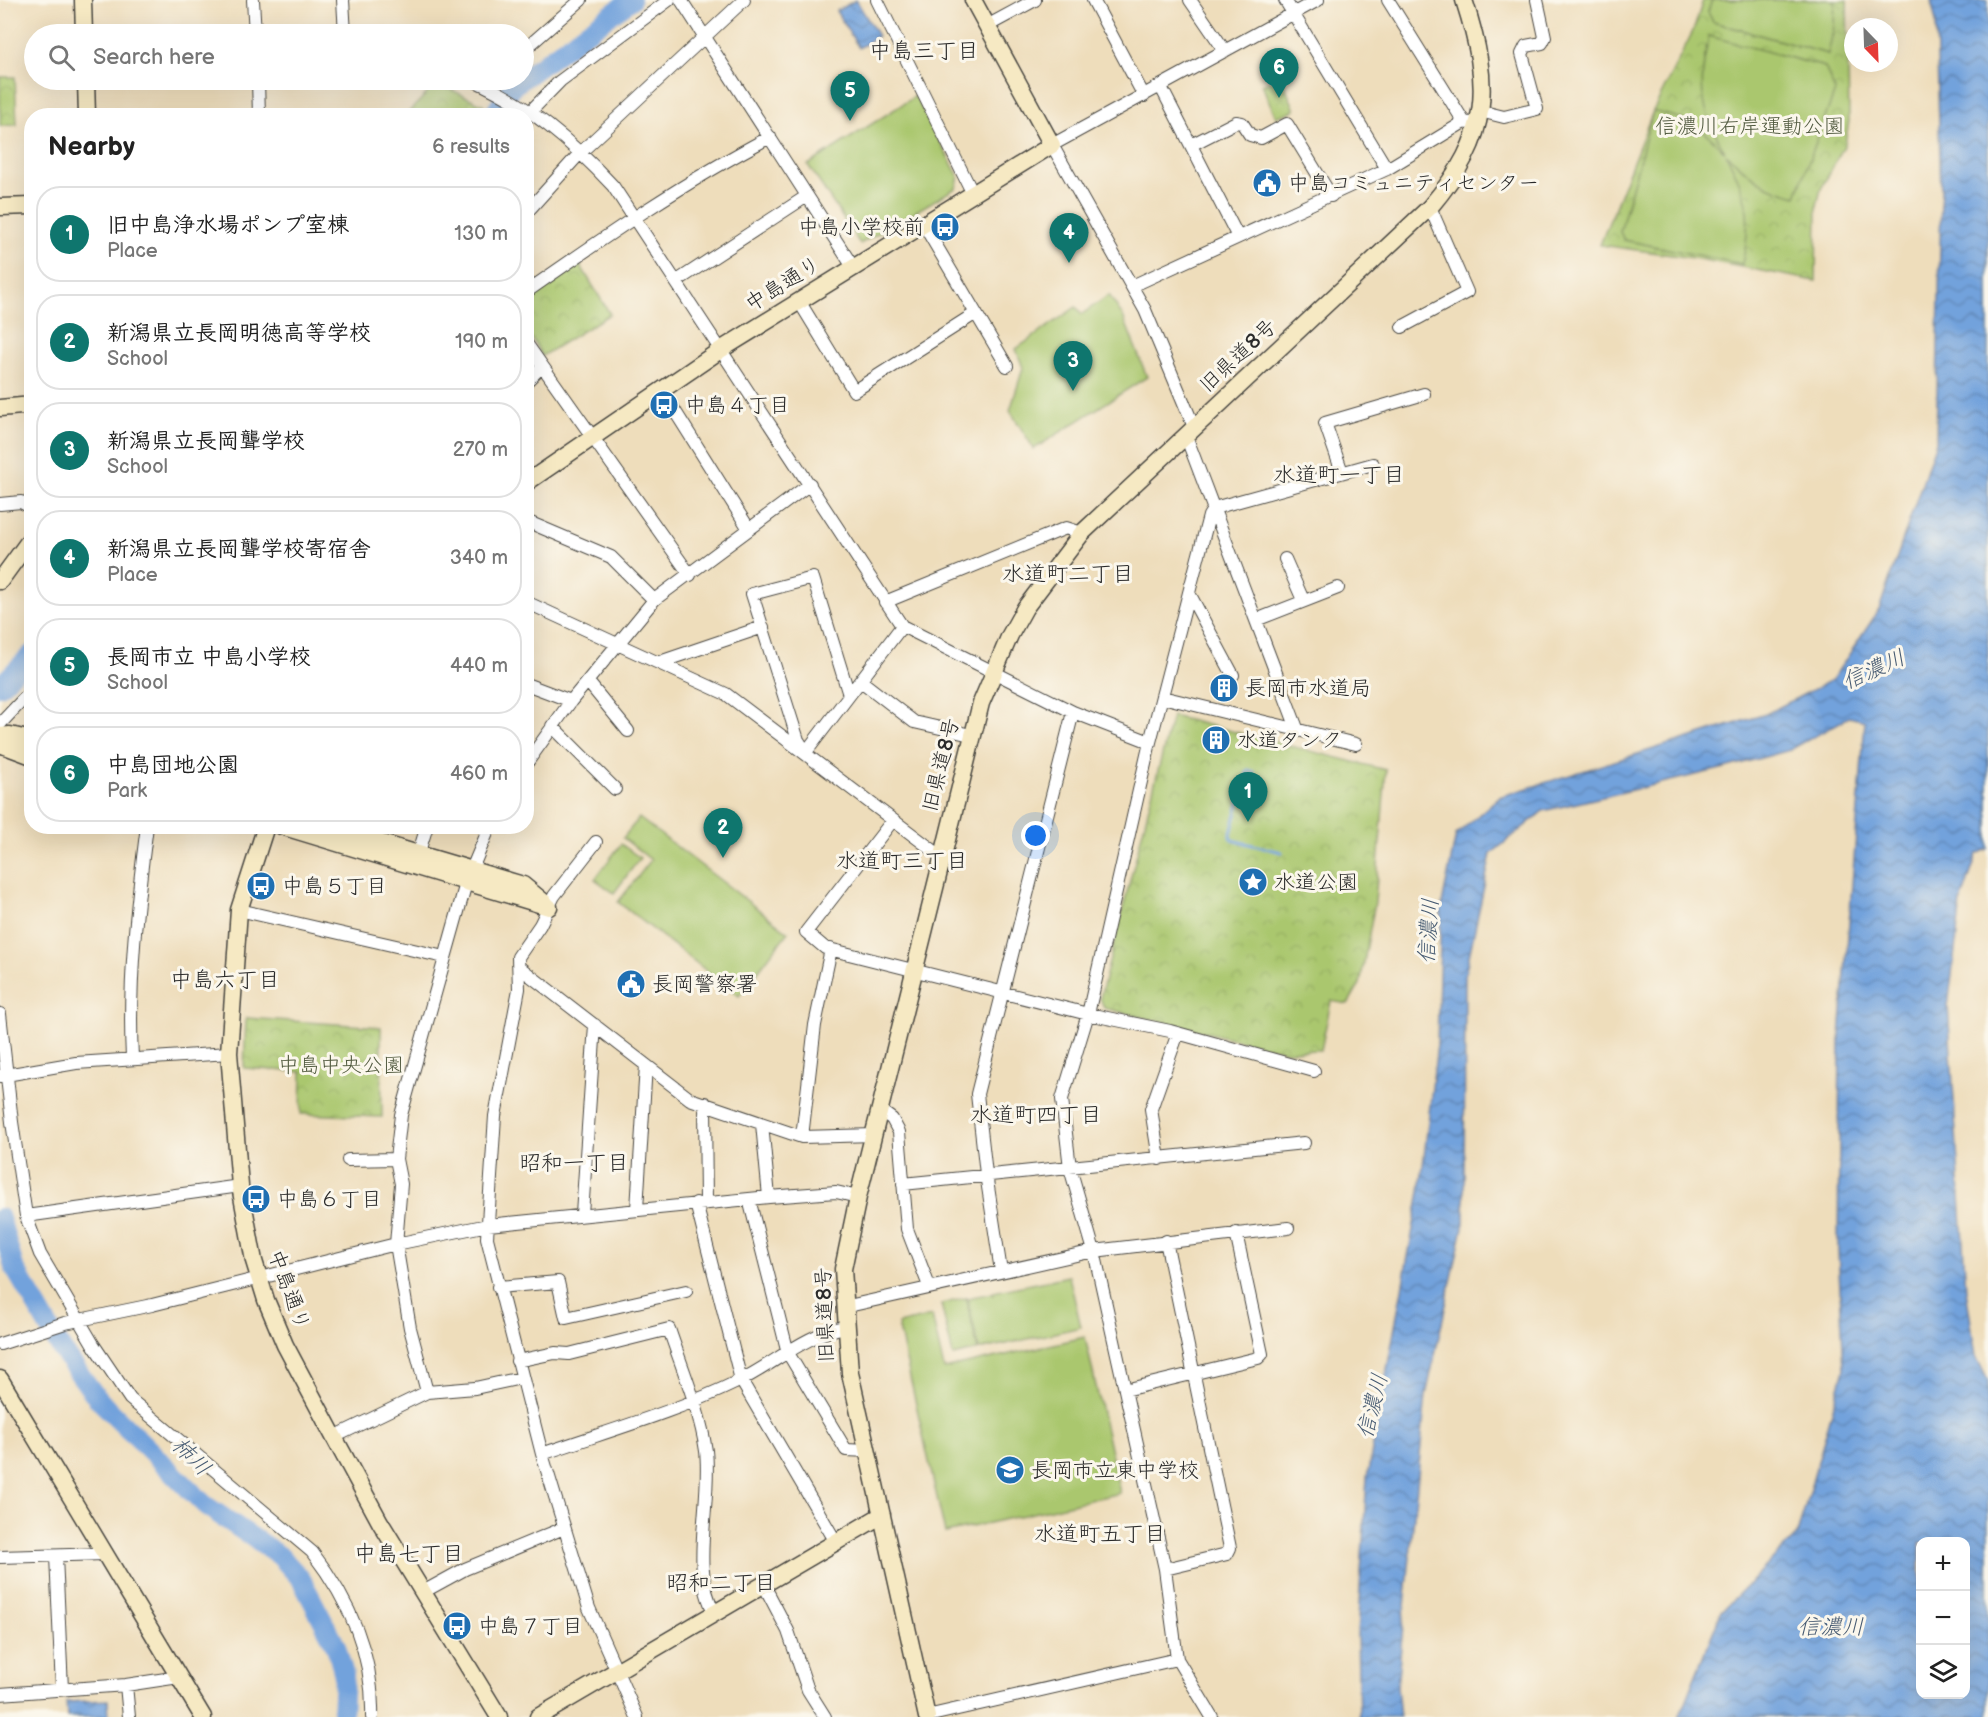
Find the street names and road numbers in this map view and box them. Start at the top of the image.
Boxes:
street label: 中島通り [741,251,825,317]
street label: 旧県道8号 [1194,314,1282,398]
street label: 旧県道8号 [917,715,965,815]
street label: 中島通り [263,1246,315,1334]
street label: 旧県道8号 [811,1266,839,1364]

